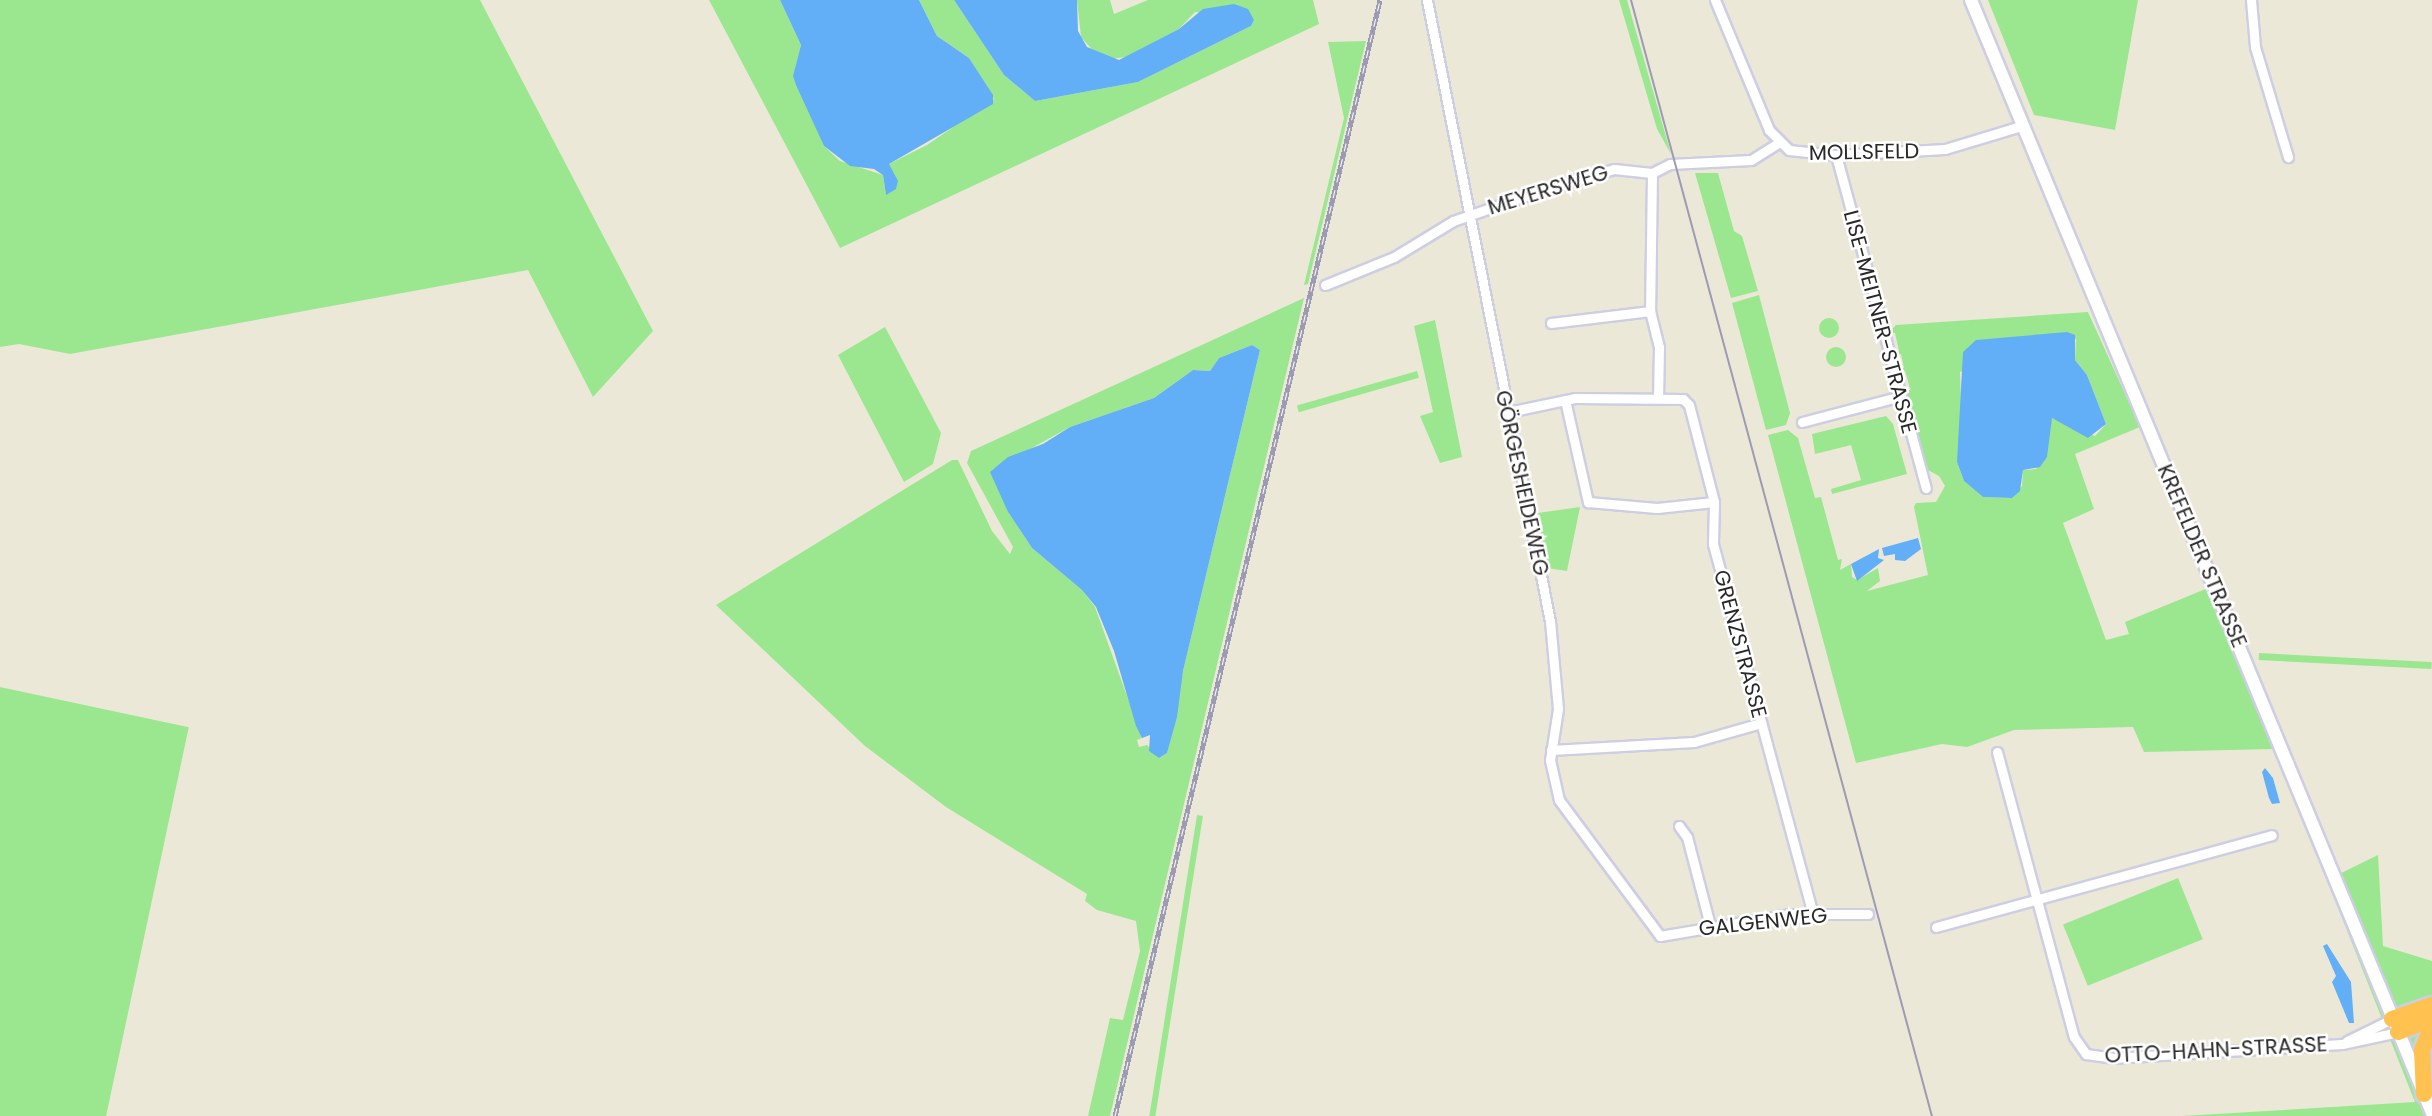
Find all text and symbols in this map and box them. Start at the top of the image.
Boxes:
street label: MOLLSFELD [1809,138,1919,166]
street label: MEYERSWEG [1485,160,1611,220]
street label: LISE-MEITNER-STRASSE [1838,208,1922,436]
street label: GÖRGESHEIDEWEG [1490,388,1554,578]
street label: KREFELDER STRASSE [2152,461,2252,651]
street label: GRENZSTRASSE [1708,567,1772,721]
street label: GALGENWEG [1698,903,1828,941]
street label: OTTO-HAHN-STRASSE [2104,1032,2328,1068]

